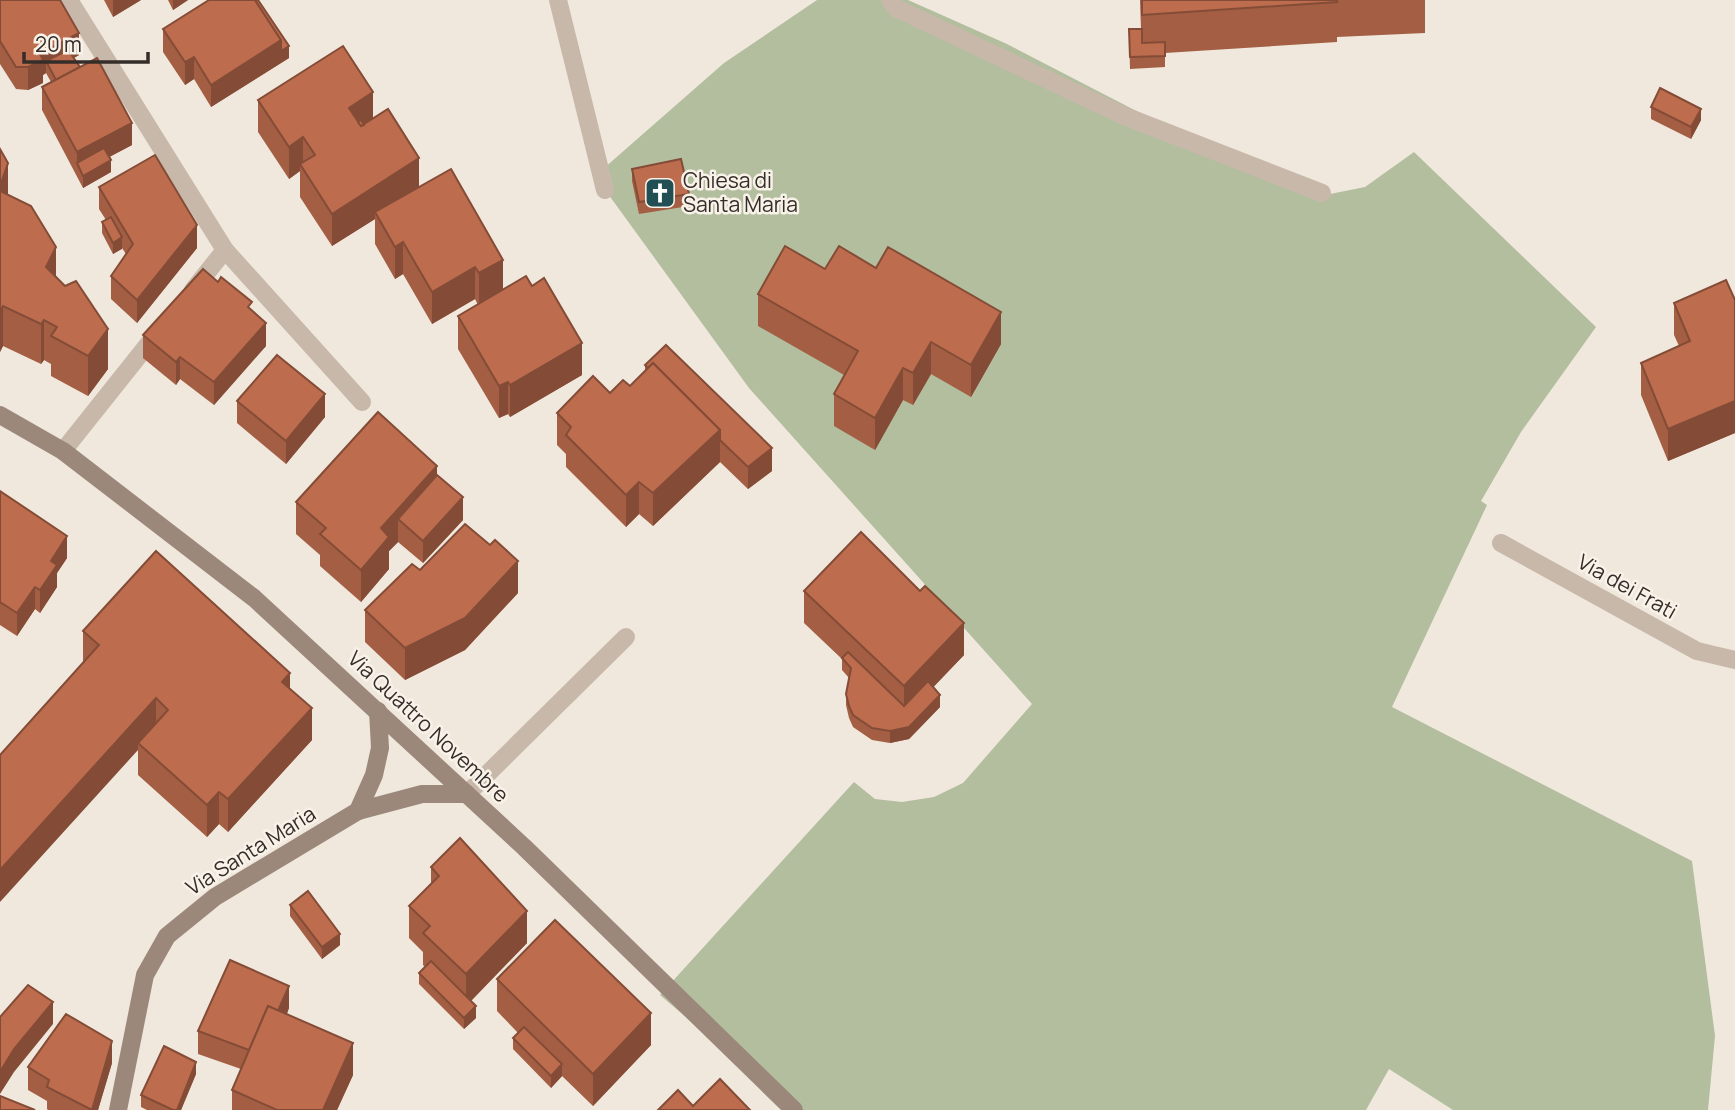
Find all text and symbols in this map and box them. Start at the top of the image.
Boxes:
scale bar [24,21,149,65]
text: 20 m [35,30,82,58]
place label: Chiesa di Santa Maria [683,166,798,218]
church icon: Chiesa di Santa Maria [643,176,677,210]
street label: Via dei Frati [1573,547,1682,625]
street label: Via Quattro Novembre [342,644,515,808]
street label: Via Santa Maria [180,799,321,901]

